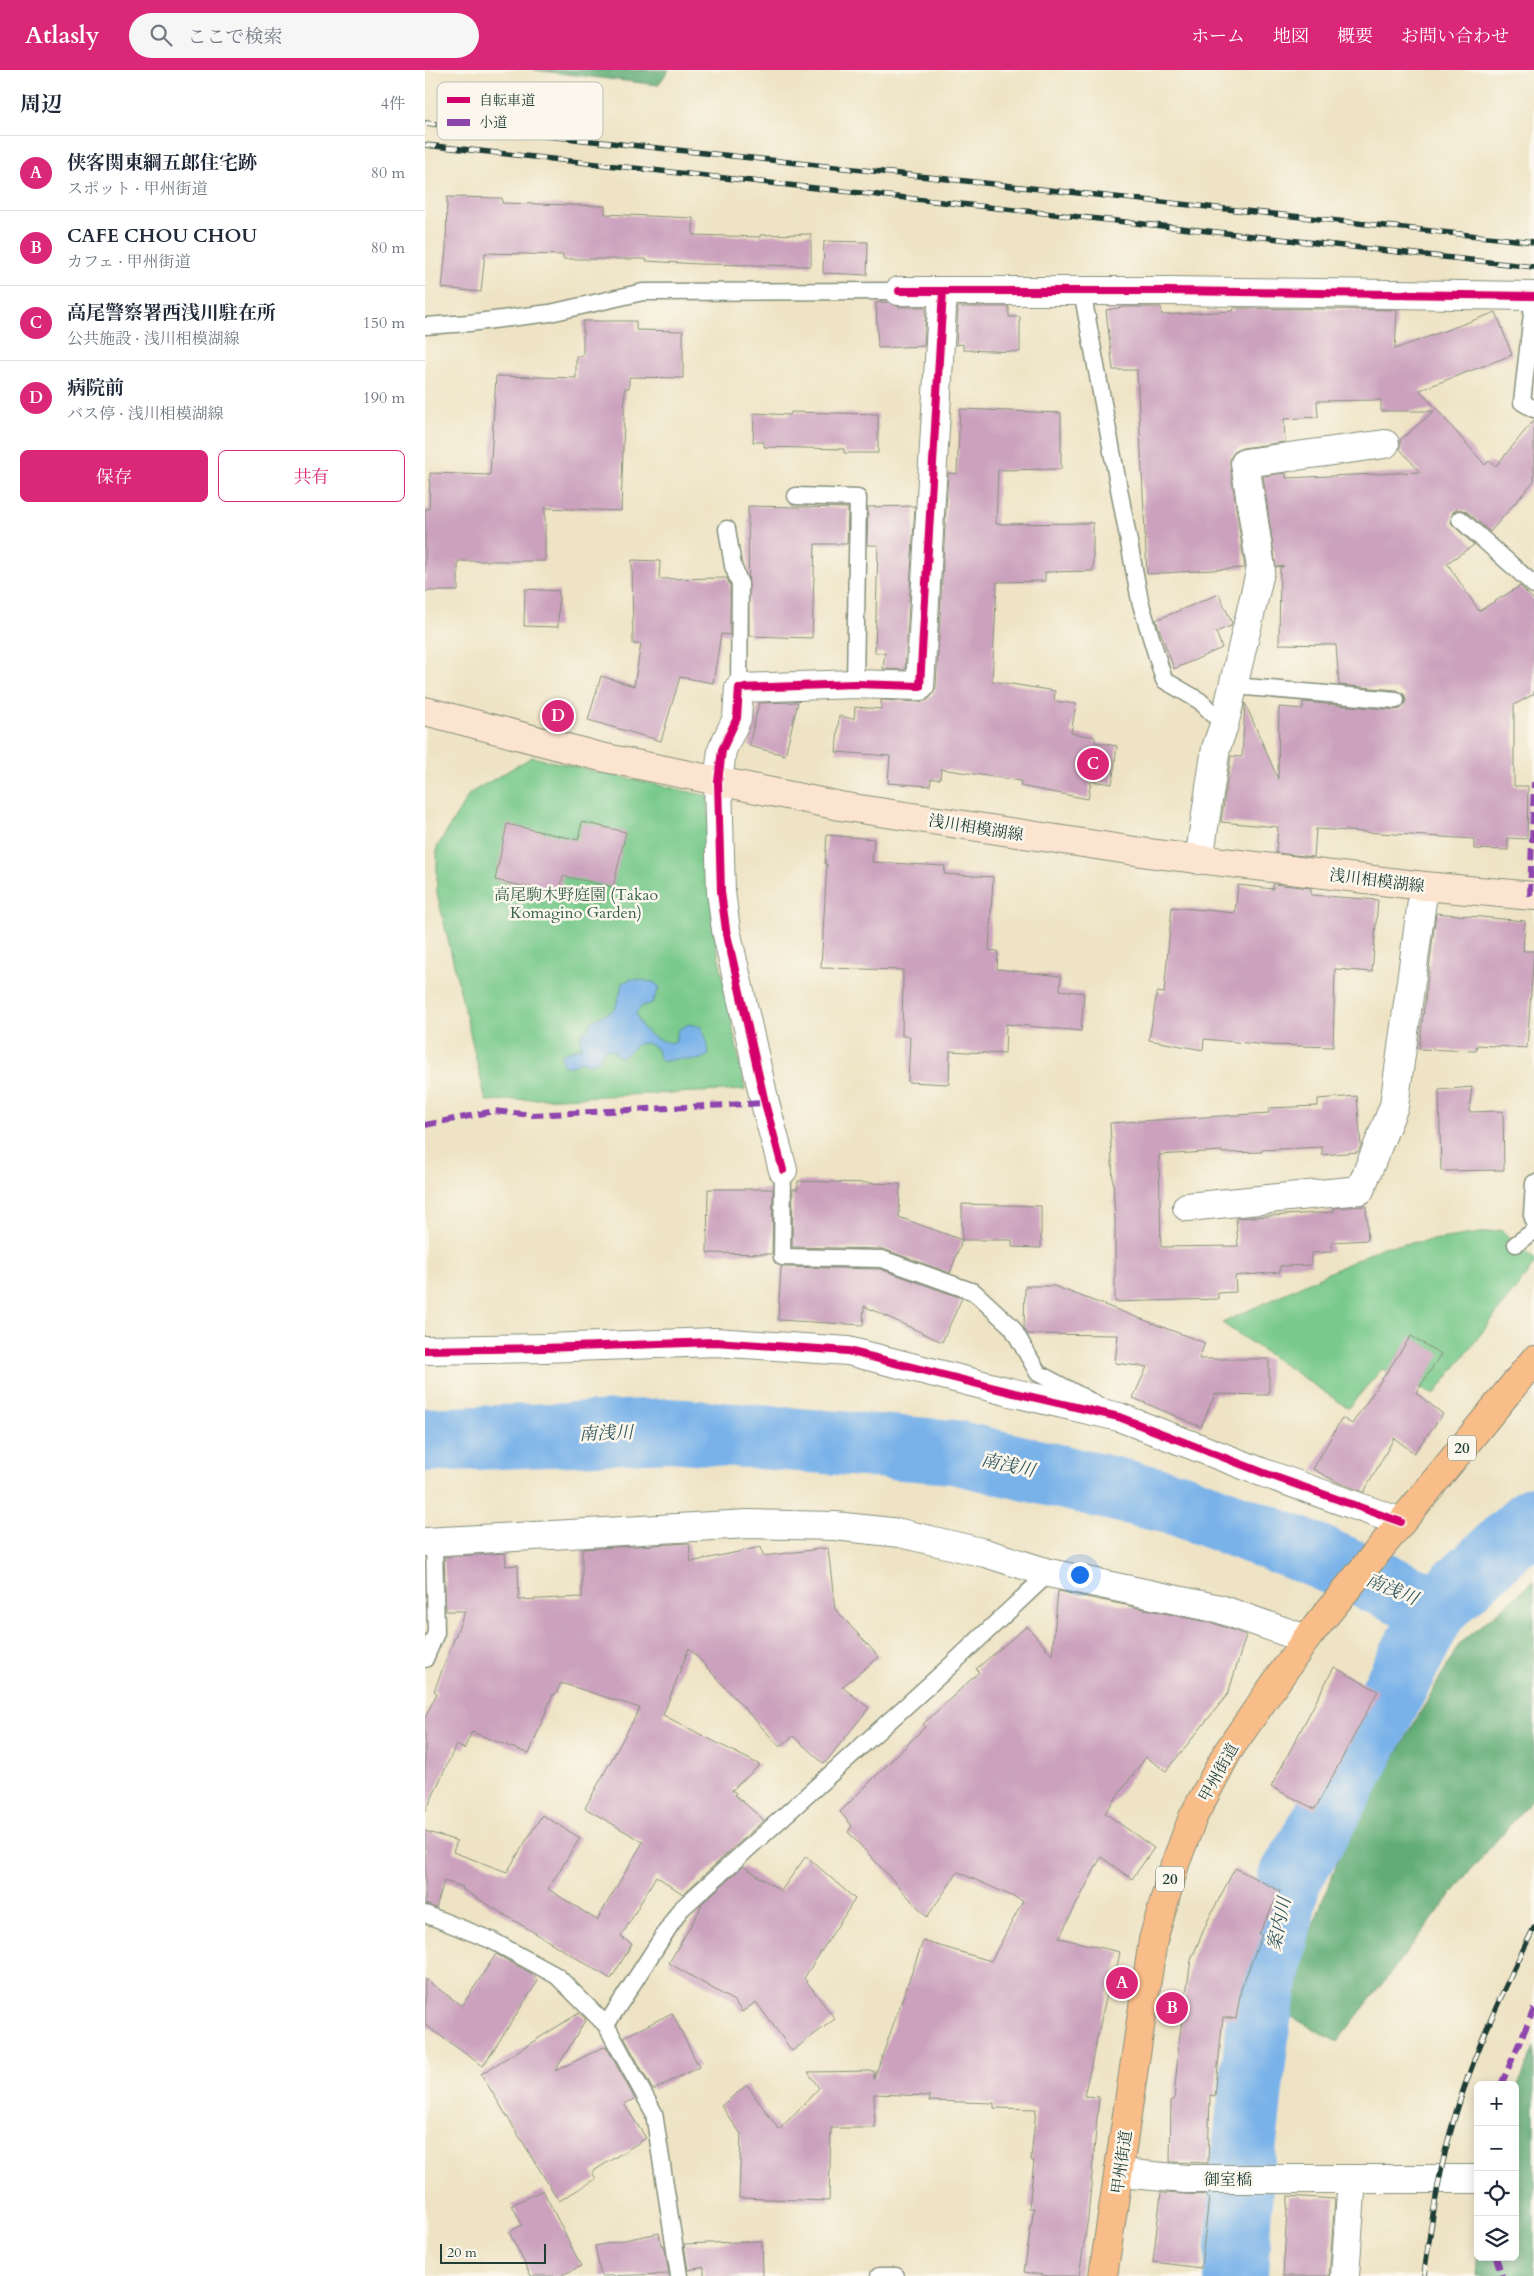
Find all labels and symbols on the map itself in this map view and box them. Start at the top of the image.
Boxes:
legend [437,82,603,140]
text: 自転車道 [479,91,535,110]
text: 小道 [479,113,507,132]
pin: D [542,697,574,735]
pin: C [1077,745,1109,783]
street label: 浅川相模湖線 [927,810,1025,846]
street label: 浅川相模湖線 [1328,864,1426,898]
park label: 高尾駒木野庭園 (Takao Komagino Garden) [494,884,658,924]
water label: 南浅川 [579,1420,635,1447]
road number: 20 [1448,1436,1476,1460]
water label: 南浅川 [979,1447,1039,1484]
your location [1067,1562,1093,1588]
water label: 南浅川 [1362,1567,1423,1612]
street label: 甲州街道 [1194,1739,1244,1806]
road number: 20 [1156,1866,1184,1892]
water label: 案内川 [1262,1893,1298,1953]
pin: A [1106,1964,1138,2002]
pin: B [1156,1989,1188,2027]
street label: 甲州街道 [1107,2129,1137,2195]
street label: 御室橋 [1204,2169,1252,2191]
scale bar [440,2241,546,2264]

